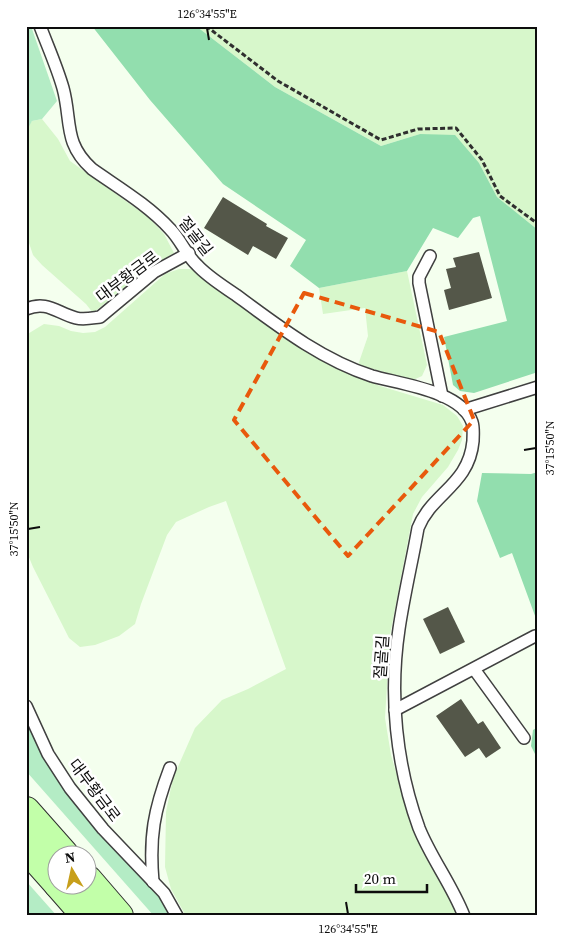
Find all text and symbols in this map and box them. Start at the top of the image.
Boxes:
text: 126°34'55"E [177,6,237,22]
street label: 절골길 [174,212,218,260]
street label: 대부황금로 [91,245,163,307]
text: 37°15'50"N [542,420,558,476]
text: 37°15'50"N [6,501,22,557]
street label: 절골길 [368,634,394,680]
street label: 대부황금로 [64,754,126,826]
north arrow [48,844,98,894]
text: N [63,846,77,868]
scale bar [356,862,428,894]
text: 20 m [364,868,396,889]
text: 126°34'55"E [318,921,378,937]

